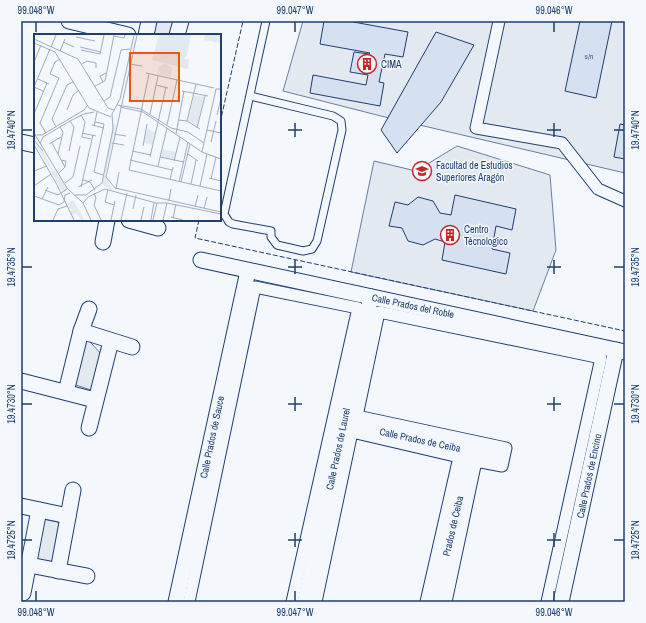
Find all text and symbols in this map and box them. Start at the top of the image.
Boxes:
text: 99.048°W [18,4,55,17]
text: 99.047°W [277,4,314,17]
text: 99.046°W [536,4,573,17]
inset map [34,34,221,221]
house number: s/n [585,51,594,61]
building icon: CIMA [356,53,378,75]
place label: CIMA [381,58,402,71]
text: 19.4740°N [5,110,18,150]
text: 19.4740°N [629,110,642,150]
place label: Facultad de Estudios Superiores Aragón [436,159,513,184]
school or university icon: Facultad de Estudios Superiores Aragón [411,160,433,182]
place label: Centro Técnologico [464,223,508,248]
building icon: Centro Técnologico [439,224,461,246]
text: 19.4735°N [5,247,18,287]
text: 19.4735°N [629,247,642,287]
street label: Calle Prados del Roble [371,291,456,321]
text: 19.4730°N [5,384,18,424]
text: 19.4730°N [629,384,642,424]
street label: Calle Prados de Sauce [197,394,227,479]
street label: Calle Prados de Laurel [323,407,353,491]
street label: Calle Prados de Ceiba [378,425,462,455]
street label: Calle Prados de Encino [574,432,604,519]
street label: Prados de Ceiba [440,494,466,557]
text: 19.4725°N [5,520,18,560]
text: 19.4725°N [629,520,642,560]
text: 99.048°W [18,606,55,619]
text: 99.047°W [277,606,314,619]
text: 99.046°W [536,606,573,619]

